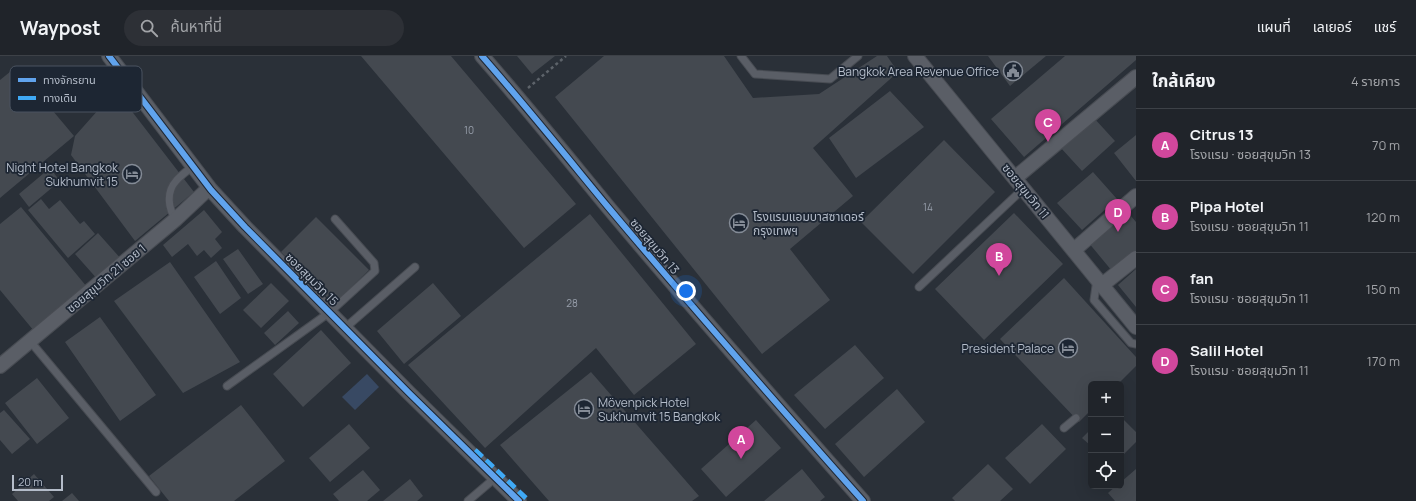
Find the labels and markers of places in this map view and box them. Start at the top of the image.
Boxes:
public building icon: Bangkok Area Revenue Office [1002,60,1024,82]
place label: Bangkok Area Revenue Office [838,63,999,80]
pin: C [1035,109,1061,142]
place label: Night Hotel Bangkok Sukhumvit 15 [6,159,119,190]
hotel icon: Night Hotel Bangkok Sukhumvit 15 [121,163,143,185]
pin: D [1105,199,1131,232]
place label: โรงแรมแอมบาสซาเดอร์ กรุงเทพฯ [753,208,864,239]
hotel icon: โรงแรมแอมบาสซาเดอร์ กรุงเทพฯ [728,212,750,234]
pin: B [986,243,1012,276]
hotel icon: President Palace [1057,337,1079,359]
place label: President Palace [962,340,1054,357]
place label: Mövenpick Hotel Sukhumvit 15 Bangkok [598,394,721,425]
hotel icon: Mövenpick Hotel Sukhumvit 15 Bangkok [573,398,595,420]
pin: A [728,426,754,459]

